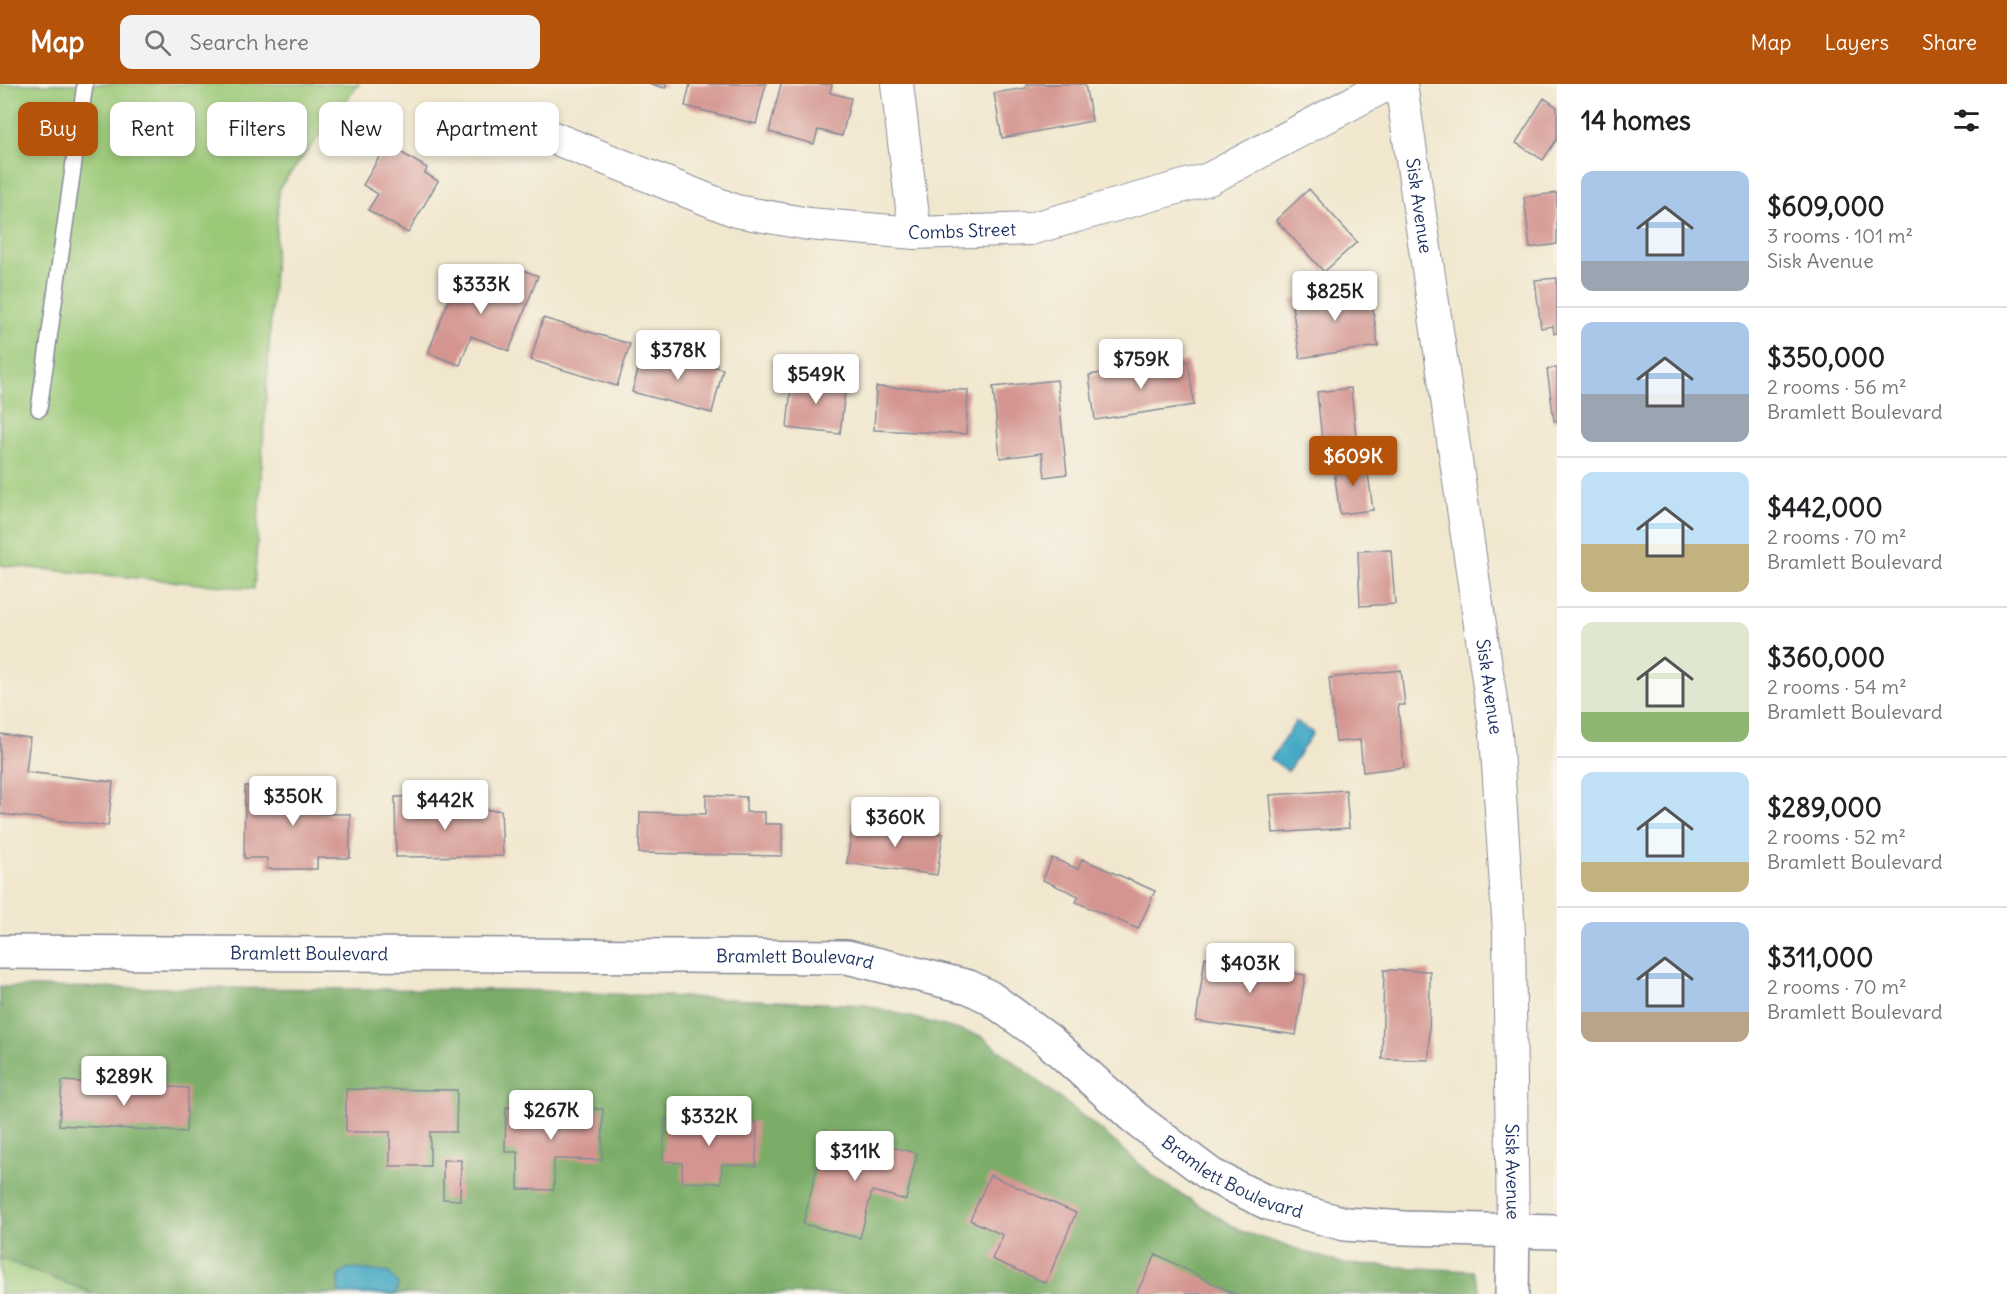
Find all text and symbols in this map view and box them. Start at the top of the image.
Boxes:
search box [120,15,540,69]
text: Map [30,24,84,60]
icon: search [141,26,174,59]
text: Search here [189,28,309,56]
text: Map [1751,29,1791,56]
text: Layers [1824,29,1889,56]
text: Share [1922,29,1977,56]
chip: Buy [18,102,98,156]
chip: Rent [110,102,195,156]
chip: Filters [207,102,307,156]
chip: New [319,102,403,156]
chip: Apartment [415,102,559,156]
text: 14 homes [1581,104,1691,137]
icon: filters [1950,104,1983,137]
street label: Sisk Avenue [1401,156,1438,255]
text: $609,000 [1767,190,1885,223]
icon: home [1629,195,1701,267]
street label: Combs Street [907,217,1016,244]
text: 3 rooms · 101 m² [1767,223,1913,248]
text: Sisk Avenue [1767,248,1874,273]
pin: $333K [439,264,523,315]
text: $333K [452,271,510,296]
pin: $825K [1293,271,1377,322]
text: $825K [1306,278,1364,303]
pin: $378K [636,330,720,381]
text: $378K [650,337,706,362]
pin: $759K [1099,339,1183,390]
text: $350,000 [1767,341,1885,374]
text: $759K [1113,346,1169,371]
icon: home [1629,346,1701,418]
pin: $549K [774,354,858,405]
text: $549K [787,361,845,386]
text: 2 rooms · 56 m² [1767,374,1907,399]
text: Bramlett Boulevard [1767,399,1943,424]
pin: $609K [1311,436,1395,487]
text: $609K [1323,443,1383,468]
text: $442,000 [1767,491,1883,524]
icon: home [1629,496,1701,568]
text: 2 rooms · 70 m² [1767,524,1907,549]
text: Bramlett Boulevard [1767,549,1943,574]
street label: Sisk Avenue [1471,637,1508,736]
text: $360,000 [1767,641,1885,674]
icon: home [1629,646,1701,718]
text: 2 rooms · 54 m² [1767,674,1907,699]
text: Bramlett Boulevard [1767,699,1943,724]
pin: $350K [251,776,335,827]
pin: $442K [403,780,487,831]
text: $350K [263,783,323,808]
text: $442K [416,787,474,812]
text: $289,000 [1767,791,1882,824]
icon: home [1629,796,1701,868]
pin: $360K [853,797,937,848]
text: $360K [865,804,925,829]
text: 2 rooms · 52 m² [1767,824,1906,849]
text: Bramlett Boulevard [1767,849,1943,874]
street label: Bramlett Boulevard [230,941,389,965]
text: $311,000 [1767,941,1873,974]
pin: $403K [1208,943,1292,994]
street label: Bramlett Boulevard [716,944,877,974]
icon: home [1629,946,1701,1018]
text: $403K [1220,950,1280,975]
text: 2 rooms · 70 m² [1767,974,1907,999]
text: Bramlett Boulevard [1767,999,1943,1024]
pin: $289K [82,1056,166,1107]
text: $289K [95,1063,153,1088]
pin: $267K [509,1090,593,1141]
pin: $332K [667,1096,751,1147]
text: $267K [523,1097,579,1122]
text: $332K [680,1103,738,1128]
street label: Sisk Avenue [1501,1123,1525,1220]
street label: Bramlett Boulevard [1157,1130,1306,1223]
pin: $311K [813,1131,897,1182]
text: $311K [830,1138,880,1163]

